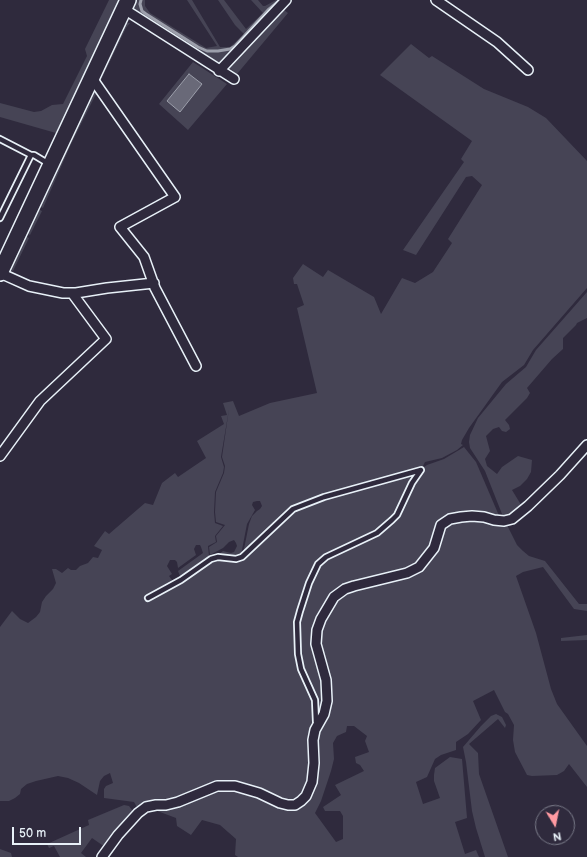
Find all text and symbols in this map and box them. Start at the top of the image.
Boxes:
north arrow [535,805,575,845]
scale bar [14,819,83,845]
text: 50 m [19,826,46,841]
text: N [552,829,562,843]

